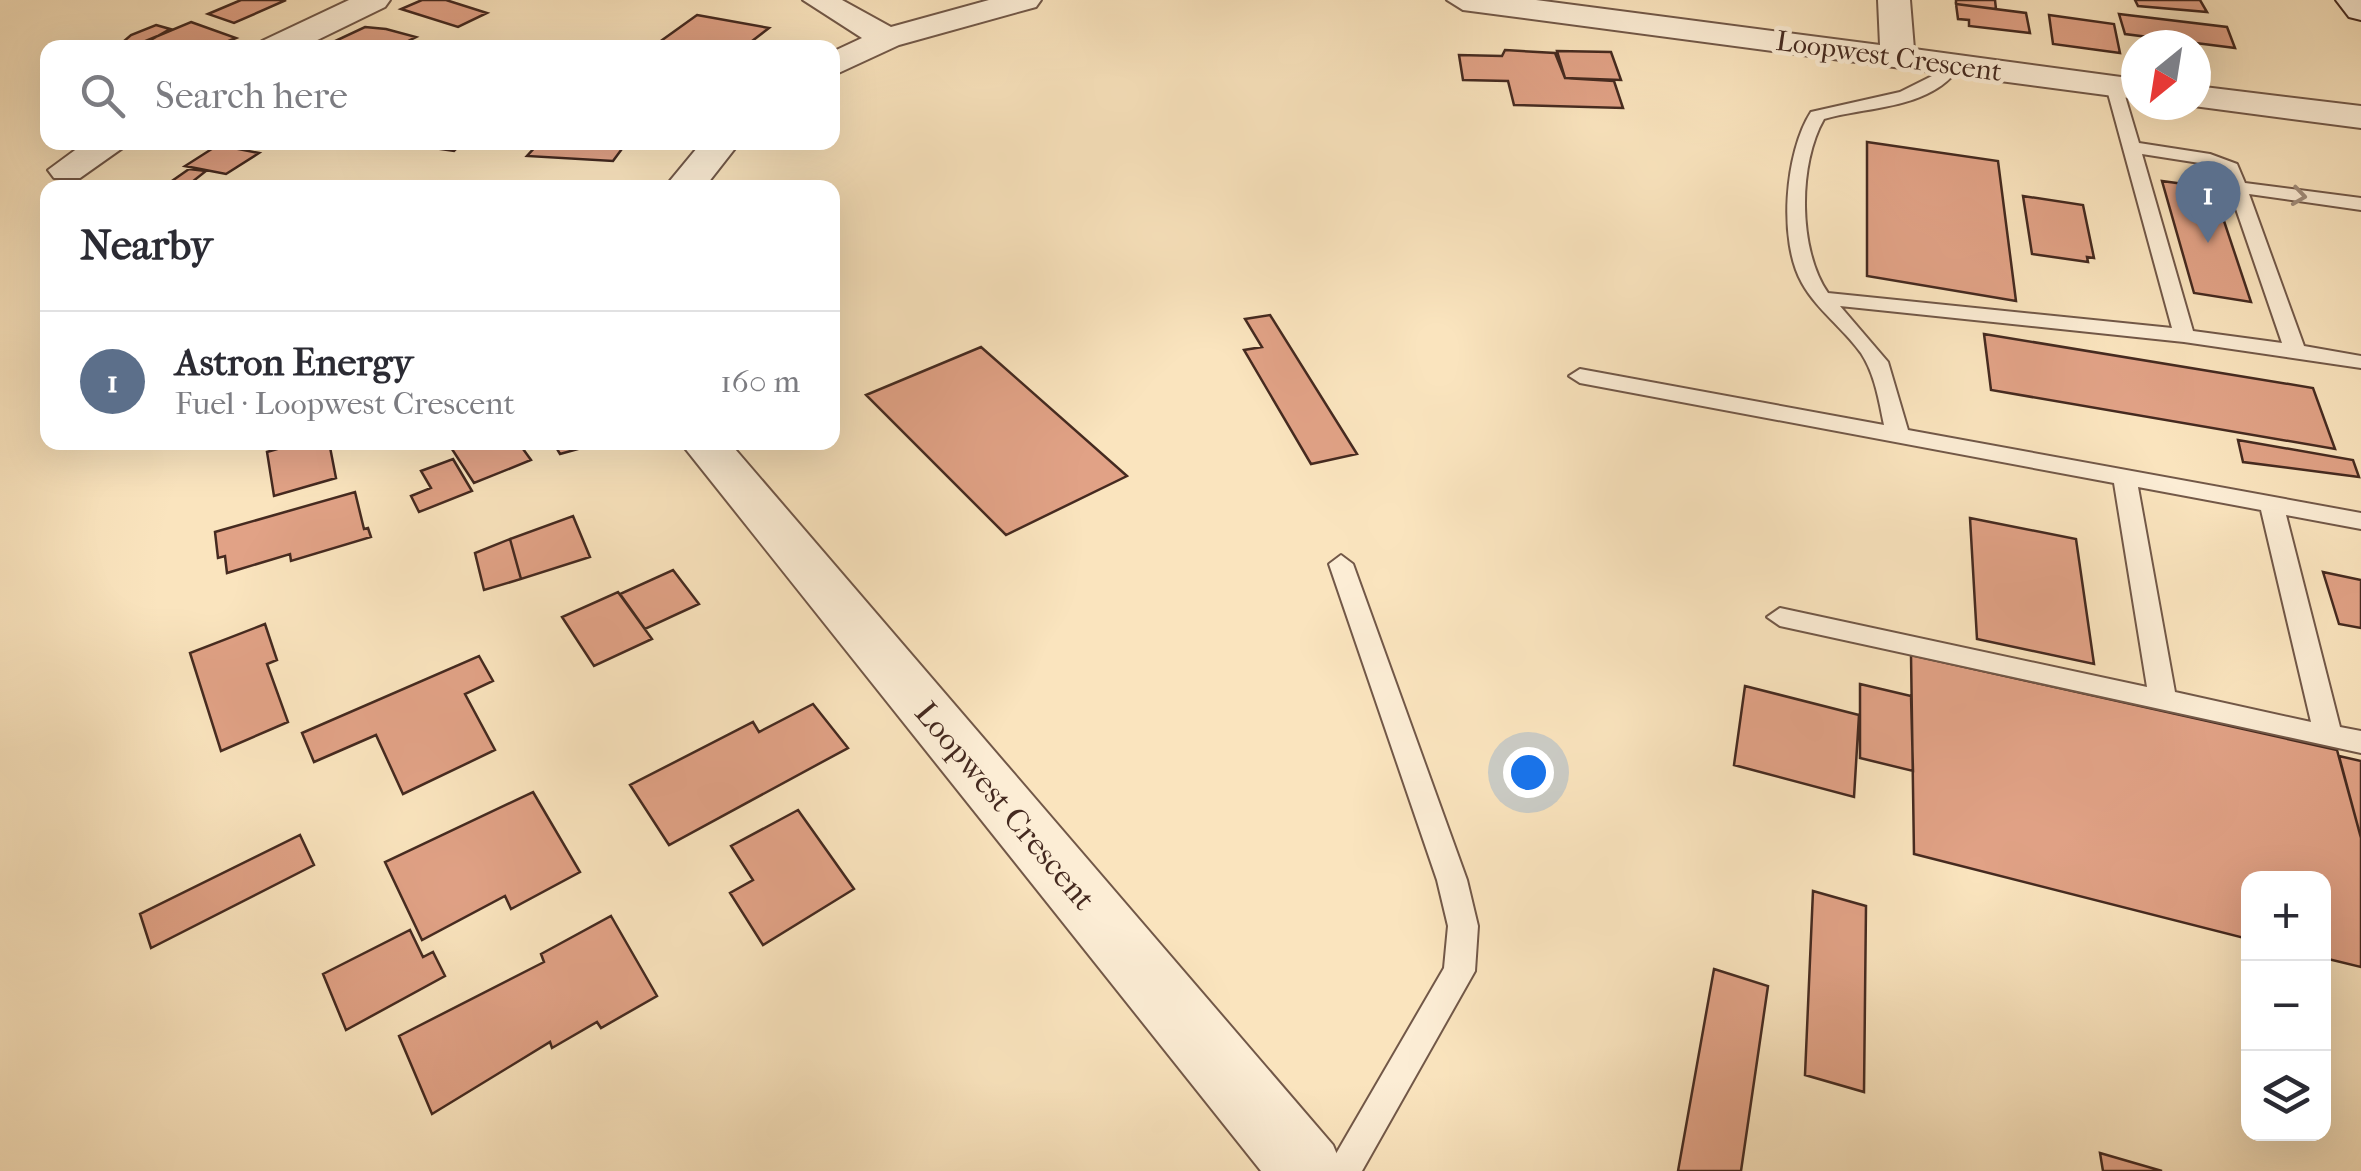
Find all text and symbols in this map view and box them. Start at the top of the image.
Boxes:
street label: Loopwest Crescent [1774,24,2004,88]
north arrow [2121,30,2211,120]
search box [40,40,840,150]
icon: search [75,68,130,123]
text: Search here [155,73,348,118]
pin: 1 [2176,160,2240,243]
one-way arrow [2291,184,2307,205]
text: Nearby [80,221,212,270]
text: Astron Energy [175,340,413,385]
text: 1 [107,363,118,400]
text: 160 m [720,363,800,400]
text: Fuel · Loopwest Crescent [175,385,515,422]
street label: Loopwest Crescent [907,695,1103,918]
your location [1503,747,1554,798]
map controls [2241,871,2331,1141]
button: + [2241,871,2331,961]
button: − [2241,961,2331,1051]
button: layers [2241,1051,2331,1141]

